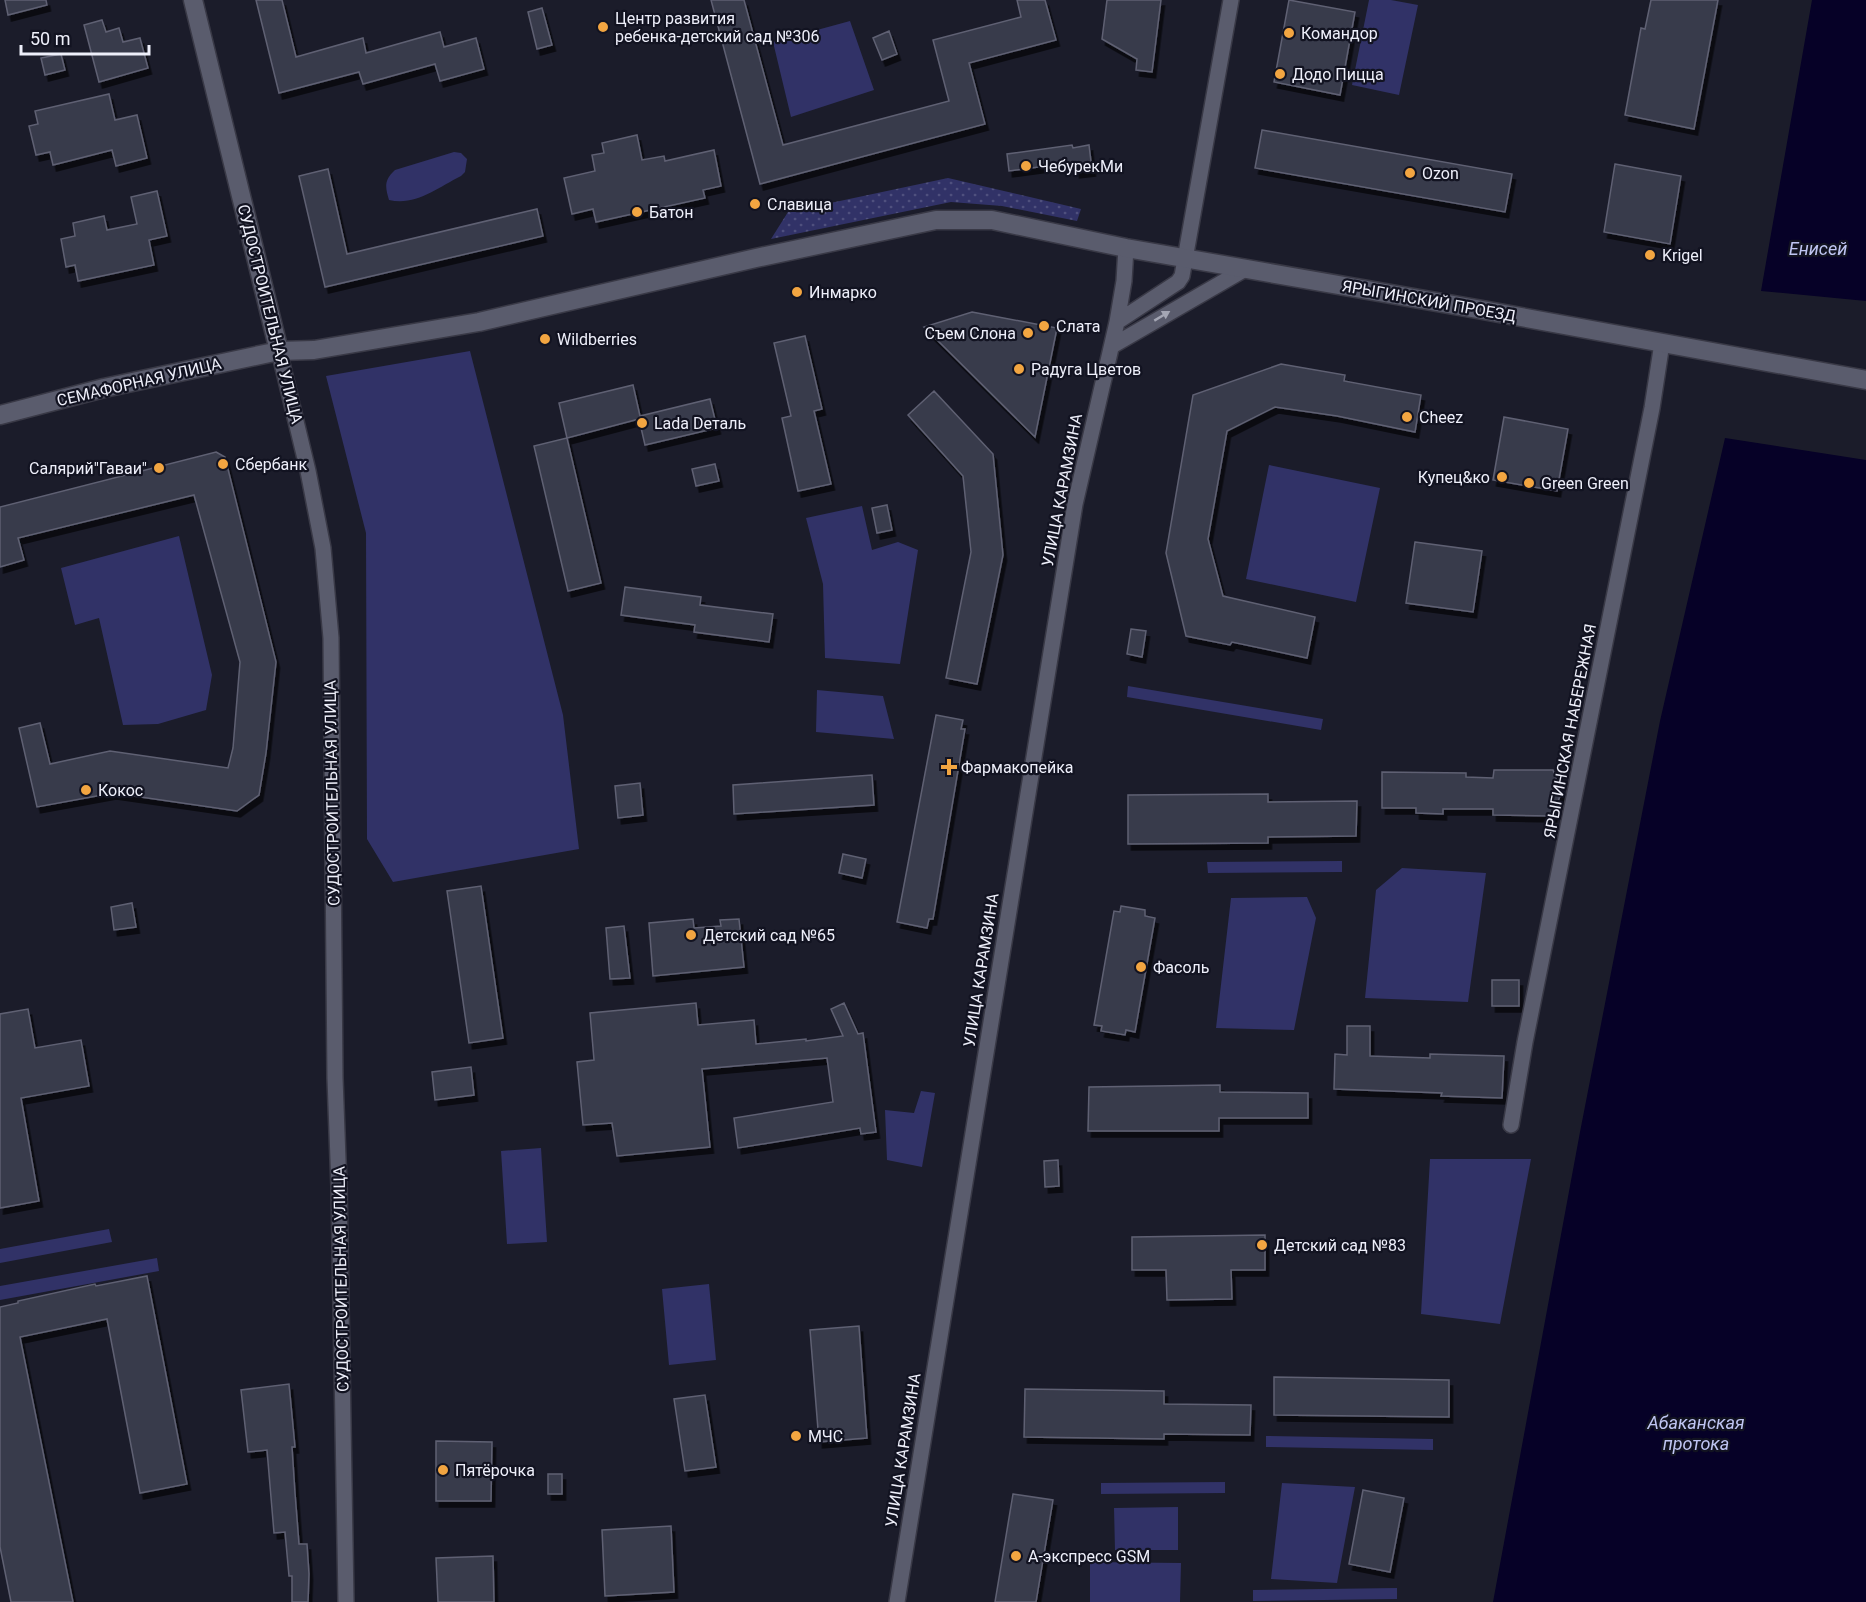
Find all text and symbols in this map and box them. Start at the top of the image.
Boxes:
place label: Центр развития ребенка-детский сад №306 [615,9,820,46]
scale bar [21,18,148,56]
marker: Центр развития ребенка-детский сад №306 [596,20,610,34]
place label: Командор [1301,24,1378,43]
marker: Командор [1282,26,1296,40]
text: 50 m [30,28,70,49]
place label: Додо Пицца [1292,65,1384,84]
marker: Додо Пицца [1273,67,1287,81]
place label: ЧебурекМи [1038,157,1123,176]
marker: ЧебурекМи [1019,159,1033,173]
place label: Ozon [1422,164,1459,183]
marker: Ozon [1403,166,1417,180]
place label: Славица [767,195,832,214]
marker: Славица [748,197,762,211]
street label: СУДОСТРОИТЕЛЬНАЯ УЛИЦА [234,202,307,426]
place label: Батон [649,203,693,222]
marker: Батон [630,205,644,219]
water label: Енисей [1789,238,1847,259]
place label: Krigel [1662,246,1703,265]
marker: Krigel [1643,248,1657,262]
street label: ЯРЫГИНСКИЙ ПРОЕЗД [1340,276,1518,326]
place label: Инмарко [809,283,877,302]
marker: Инмарко [790,285,804,299]
one-way arrow [1154,310,1170,321]
place label: Слата [1056,317,1101,336]
marker: Слата [1037,319,1051,333]
place label: Съем Слона [925,324,1016,343]
marker: Съем Слона [1021,326,1035,340]
place label: Wildberries [557,330,637,349]
marker: Wildberries [538,332,552,346]
street label: СЕМАФОРНАЯ УЛИЦА [55,354,224,410]
place label: Радуга Цветов [1031,360,1141,379]
marker: Радуга Цветов [1012,362,1026,376]
place label: Cheez [1419,408,1463,427]
marker: Cheez [1400,410,1414,424]
street label: УЛИЦА КАРАМЗИНА [1038,411,1086,568]
place label: Lada Dеталь [654,414,746,433]
marker: Lada Dеталь [635,416,649,430]
place label: Сбербанк [235,455,308,474]
marker: Сбербанк [216,457,230,471]
place label: Салярий"Гаваи" [29,459,147,478]
marker: Салярий"Гаваи" [152,461,166,475]
place label: Купец&ко [1418,468,1490,487]
marker: Купец&ко [1495,470,1509,484]
place label: Green Green [1541,474,1629,493]
marker: Green Green [1522,476,1536,490]
street label: ЯРЫГИНСКАЯ НАБЕРЕЖНАЯ [1540,622,1600,840]
street label: СУДОСТРОИТЕЛЬНАЯ УЛИЦА [321,680,343,906]
place label: Фармакопейка [961,758,1074,777]
marker: Фармакопейка [942,760,956,774]
place label: Кокос [98,781,143,800]
marker: Кокос [79,783,93,797]
street label: УЛИЦА КАРАМЗИНА [959,891,1003,1048]
place label: Детский сад №65 [703,926,835,945]
marker: Детский сад №65 [684,928,698,942]
place label: Фасоль [1153,958,1209,977]
marker: Фасоль [1134,960,1148,974]
street label: СУДОСТРОИТЕЛЬНАЯ УЛИЦА [330,1166,352,1392]
place label: Детский сад №83 [1274,1236,1406,1255]
marker: Детский сад №83 [1255,1238,1269,1252]
street label: УЛИЦА КАРАМЗИНА [881,1371,925,1528]
water label: Абаканская протока [1646,1412,1745,1454]
place label: МЧС [808,1427,843,1446]
marker: МЧС [789,1429,803,1443]
place label: Пятёрочка [455,1461,535,1480]
marker: Пятёрочка [436,1463,450,1477]
place label: А-экспресс GSM [1028,1547,1150,1566]
marker: А-экспресс GSM [1009,1549,1023,1563]

